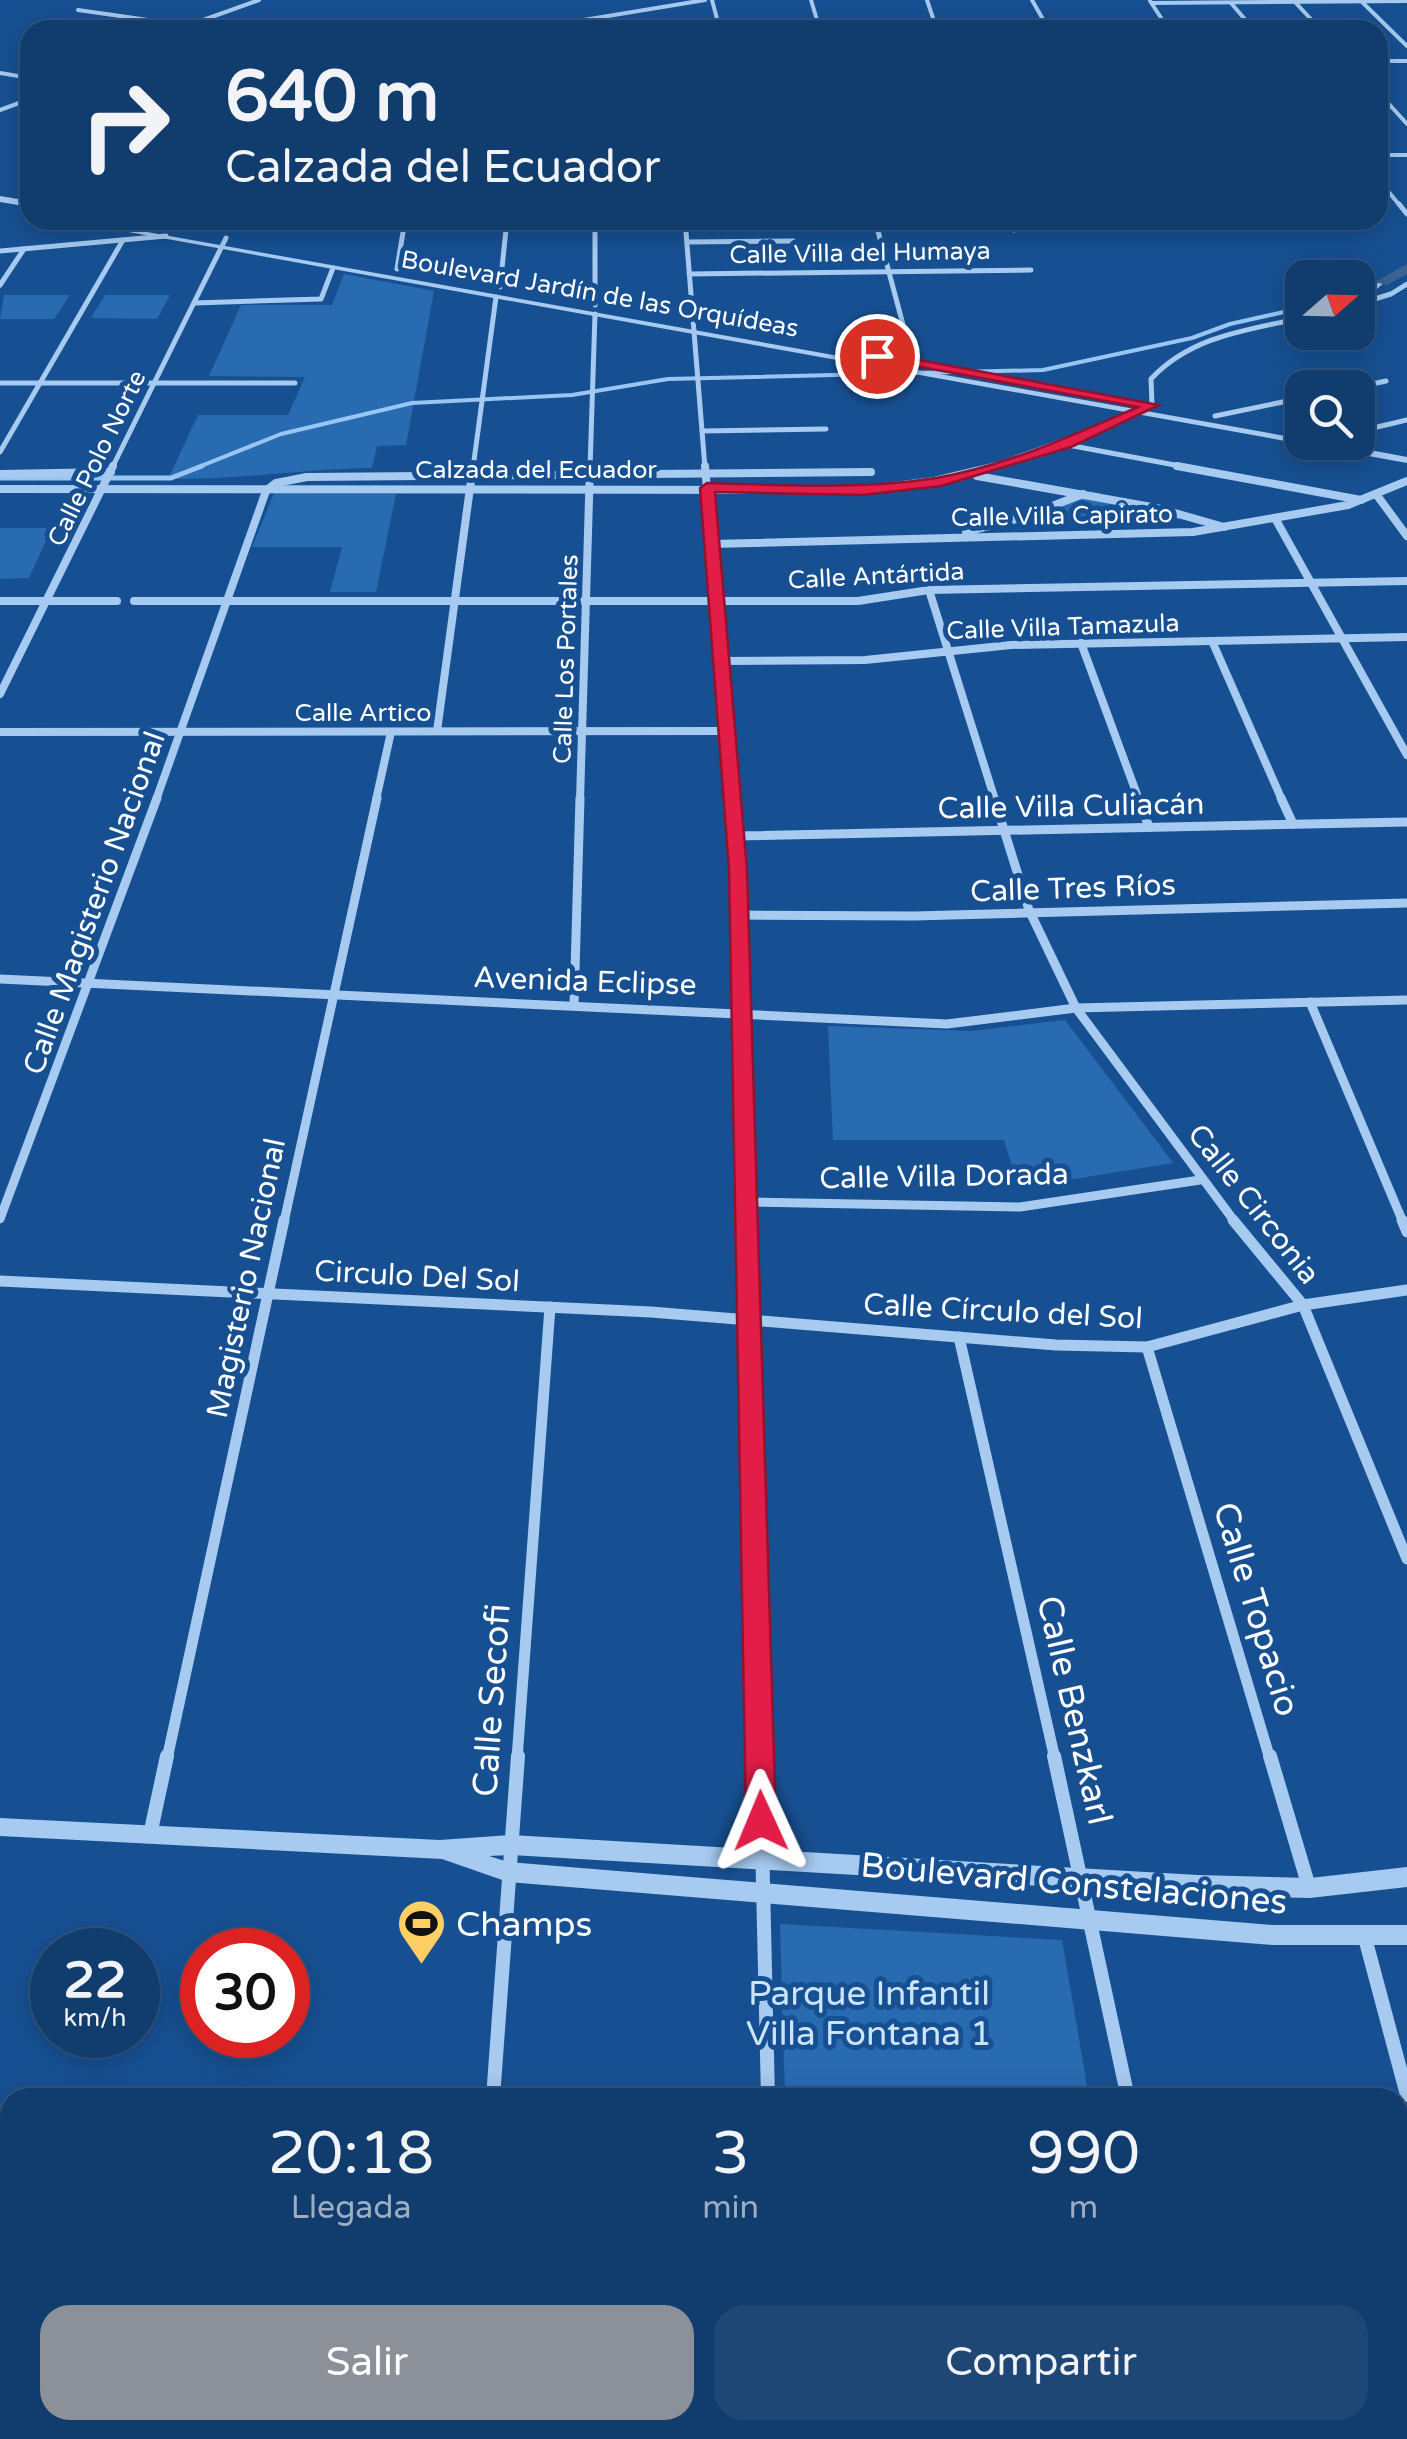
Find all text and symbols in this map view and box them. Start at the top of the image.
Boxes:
text: 640 m [225,56,439,140]
icon: right [60,60,190,190]
text: Calzada del Ecuador [225,141,660,195]
street label: Calle Villa del Humaya [729,236,991,270]
street label: Boulevard Jardín de las Orquídeas [399,244,801,344]
north arrow [1285,260,1375,350]
map controls [1285,260,1375,460]
pin [835,314,920,399]
icon: arrive [850,329,905,384]
street label: Calle Polo Norte [41,366,152,551]
button: search [1285,370,1375,460]
street label: Calzada del Ecuador [415,455,657,485]
street label: Calle Villa Capirato [951,499,1173,533]
street label: Calle Los Portales [547,554,585,764]
street label: Calle Antártida [787,556,965,596]
street label: Calle Villa Tamazula [946,608,1180,646]
street label: Calle Artico [295,698,431,728]
street label: Calle Magisterio Nacional [15,727,174,1080]
street label: Calle Villa Culiacán [937,786,1205,827]
street label: Calle Tres Ríos [970,866,1176,911]
street label: Avenida Eclipse [473,959,697,1004]
street label: Calle Circonia [1179,1117,1328,1292]
street label: Magisterio Nacional [199,1135,294,1421]
street label: Calle Villa Dorada [819,1156,1069,1197]
street label: Circulo Del Sol [313,1253,521,1300]
street label: Calle Círculo del Sol [862,1286,1144,1337]
street label: Calle Topacio [1204,1497,1308,1721]
street label: Calle Benzkarl [1027,1592,1121,1829]
street label: Calle Secofi [464,1602,520,1798]
position arrow [709,1769,813,1873]
street label: Boulevard Constelaciones [859,1844,1289,1924]
sports icon: Champs [395,1898,447,1966]
place label: Champs [456,1904,592,1946]
speed limit sign: 30 [180,1928,310,2058]
text: 22 [64,1951,126,2011]
park label: Parque Infantil Villa Fontana 1 [746,1973,992,2055]
text: km/h [64,2003,126,2033]
text: 20:18 [268,2118,434,2190]
text: 3 [712,2118,749,2190]
text: 990 [1027,2118,1140,2190]
text: Llegada [291,2189,412,2227]
text: min [702,2189,759,2227]
text: m [1069,2189,1098,2227]
button: Salir [40,2305,694,2420]
button: Compartir [714,2305,1368,2420]

